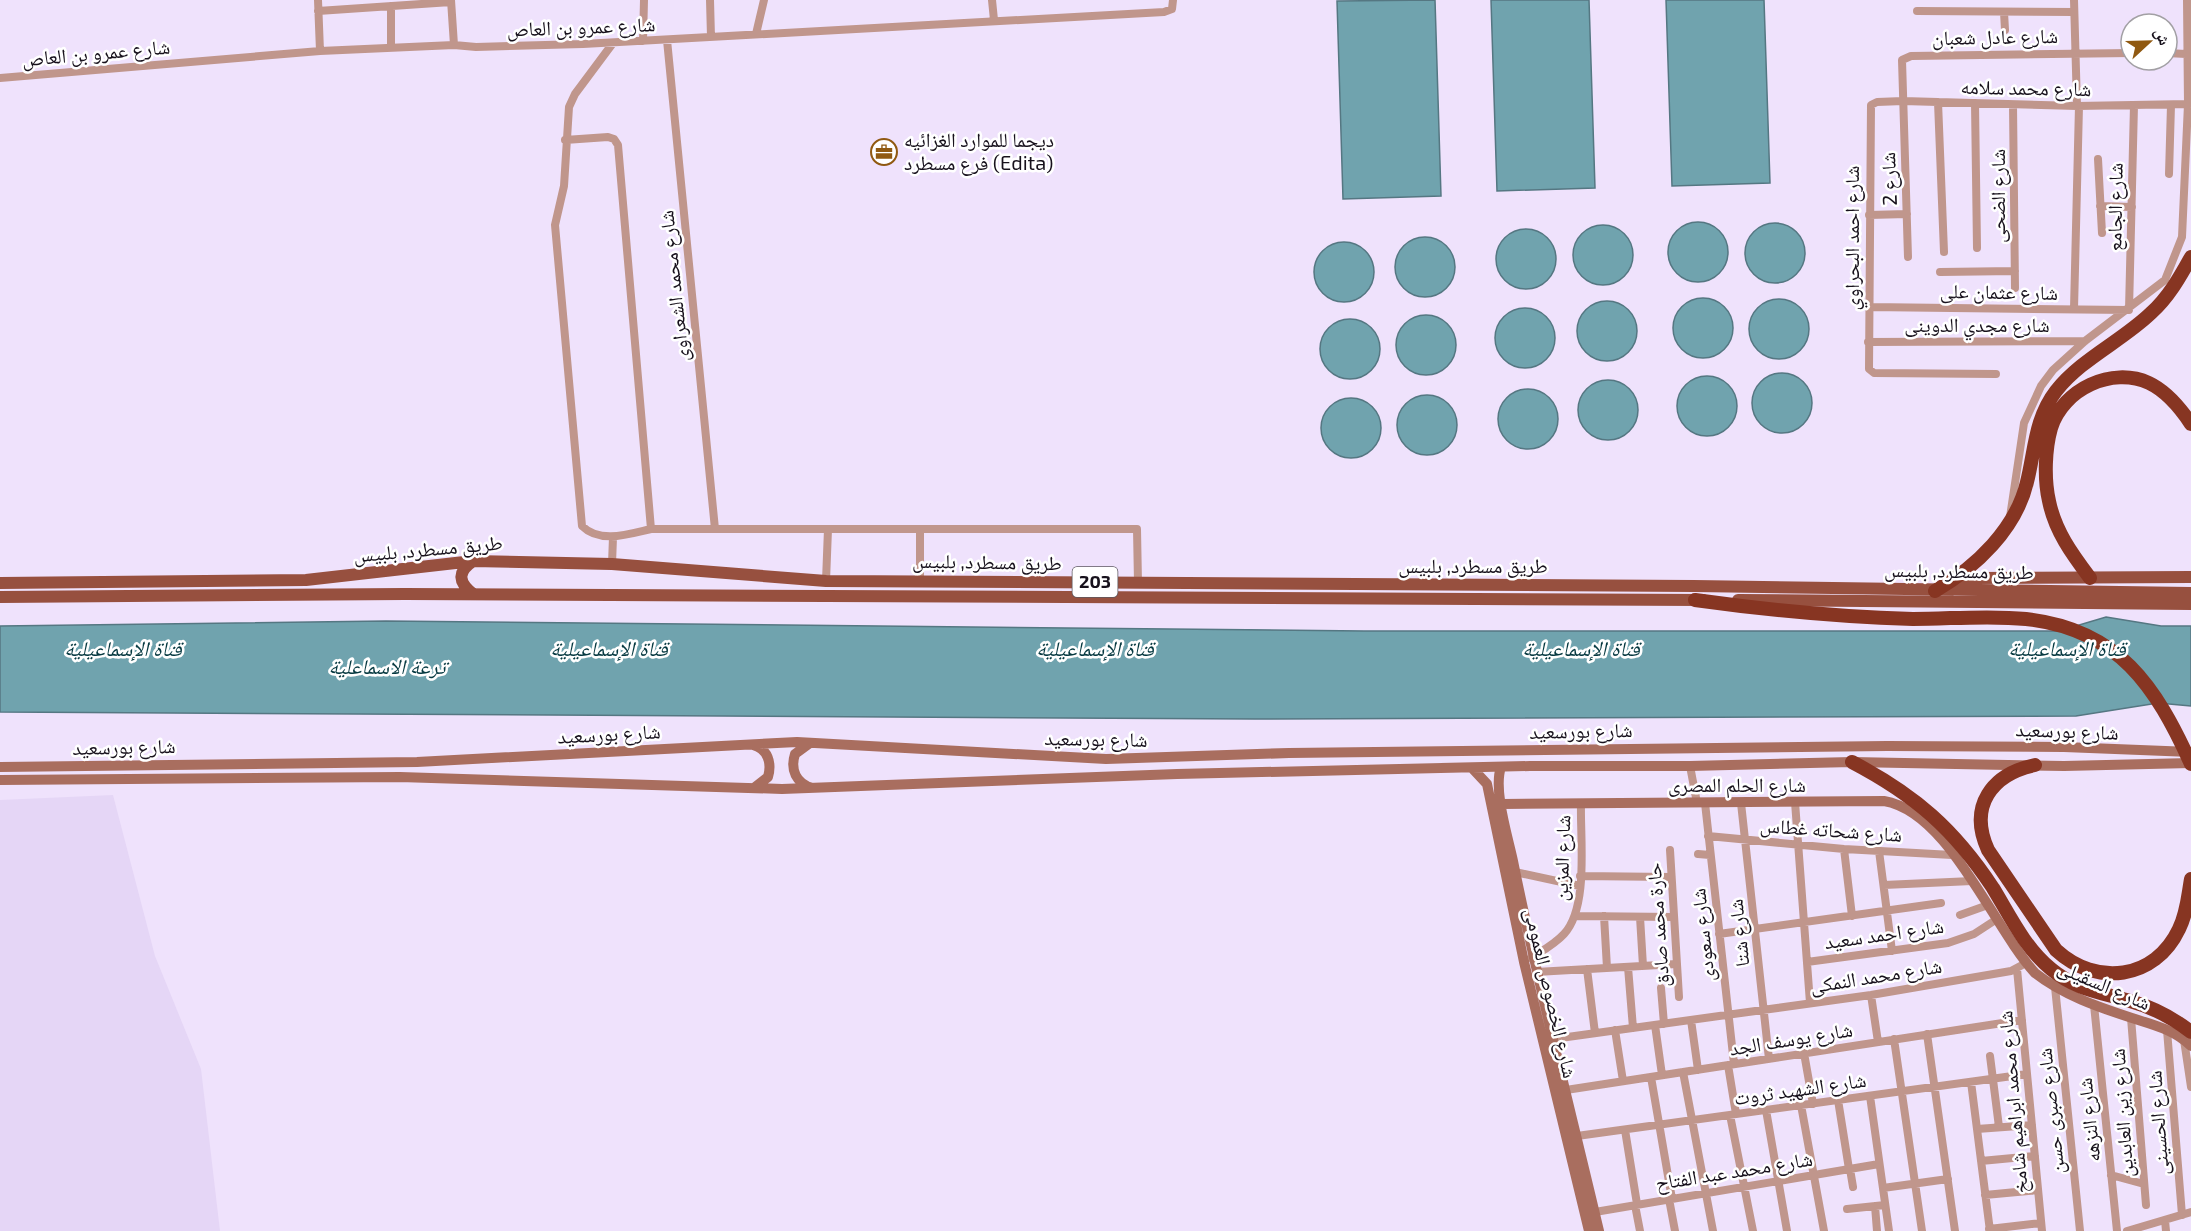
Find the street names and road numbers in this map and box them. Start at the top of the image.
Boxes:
street label: شارع عمرو بن العاص [506,11,656,43]
street label: شارع عادل شعبان [1932,23,2058,51]
street label: شارع عمرو بن العاص [21,34,171,72]
street label: شارع محمد سلامه [1960,74,2092,102]
street label: شارع الضحى [1985,149,2011,243]
street label: شارع 2 [1875,152,1903,206]
street label: شارع الجامع [2101,163,2129,251]
street label: شارع احمد البحراوي [1839,166,1868,310]
street label: شارع محمد الشعراوى [653,209,695,363]
street label: شارع عثمان على [1940,278,2058,306]
street label: شارع مجدي الدوينى [1904,312,2050,341]
street label: طريق مسطرد, بلبيس [352,530,504,567]
street label: طريق مسطرد, بلبيس [912,548,1062,575]
street label: طريق مسطرد, بلبيس [1398,553,1548,578]
street label: طريق مسطرد, بلبيس [1884,557,2034,584]
road number: 203 [1072,567,1118,597]
street label: شارع بورسعيد [2015,716,2119,746]
street label: شارع بورسعيد [1529,717,1633,745]
street label: شارع بورسعيد [557,718,661,750]
street label: شارع بورسعيد [1044,725,1148,753]
street label: شارع بورسعيد [72,733,176,761]
street label: شارع الحلم المصرى [1668,772,1806,799]
street label: شارع شحاته غطاس [1759,812,1903,848]
street label: شارع المزين [1548,814,1576,902]
street label: حارة محمد صادق [1641,862,1674,988]
street label: شارع سعودى [1685,887,1721,983]
street label: شارع شتا [1723,898,1755,968]
street label: شارع الخصوص العمومى [1519,905,1583,1081]
street label: شارع احمد سعيد [1823,913,1945,955]
street label: شارع محمد النمكى [1808,953,1944,999]
street label: شارع السقيلى [2054,954,2154,1016]
street label: شارع محمد ابراهيم شامخ [1992,1009,2035,1194]
street label: شارع يوسف الجد [1727,1016,1855,1062]
street label: شارع صبرى حسن [2031,1047,2071,1175]
street label: شارع زين العابدين [2105,1048,2139,1178]
street label: شارع الشهيد ثروت [1732,1067,1868,1111]
street label: شارع الحسينى [2141,1070,2175,1176]
street label: شارع النزهه [2072,1077,2106,1163]
street label: شارع محمد عبد الفتاح [1654,1146,1814,1196]

